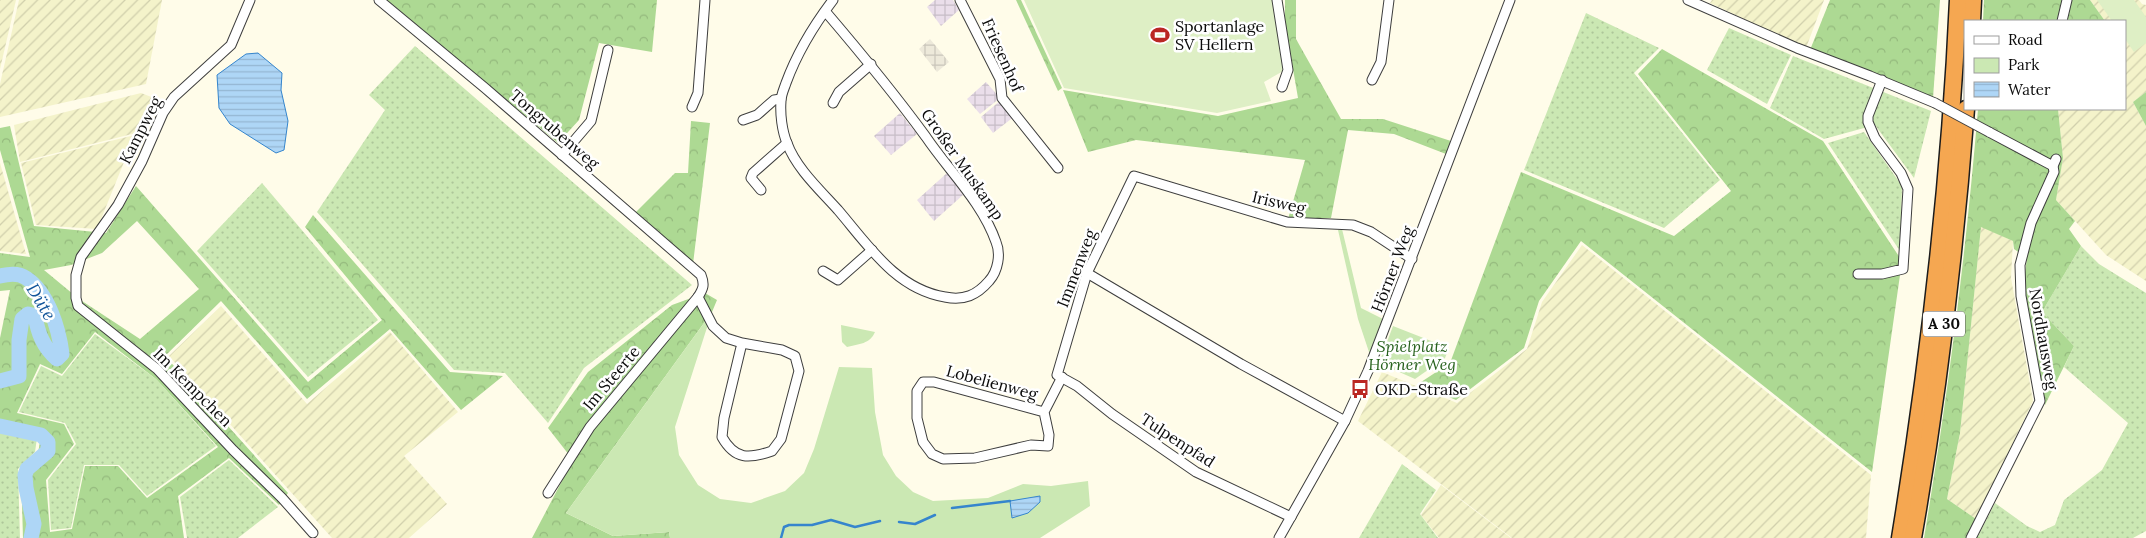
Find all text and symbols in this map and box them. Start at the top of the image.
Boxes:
street label: Friesenhof [978,15,1029,96]
place label: Sportanlage SV Hellern [1175,16,1264,54]
legend [1964,20,2126,110]
sports icon: Sportanlage SV Hellern [1149,24,1171,46]
text: Road [2008,30,2043,49]
text: Park [2008,55,2039,74]
text: Water [2008,80,2051,99]
street label: Tongrubenweg [506,85,604,174]
street label: Kampweg [114,92,166,167]
street label: Großer Muskamp [917,104,1009,224]
street label: Irisweg [1250,186,1309,218]
street label: Hörner Weg [1366,222,1418,315]
street label: Immenweg [1052,225,1100,310]
water label: Düte [21,279,61,324]
street label: Nordhausweg [2025,287,2063,392]
road number: A 30 [1923,312,1965,336]
park label: Spielplatz Hörner Weg [1368,336,1456,374]
street label: Im Steerte [578,341,644,414]
street label: Im Kempchen [149,343,237,431]
street label: Lobelienweg [944,360,1041,404]
bus stop icon: OKD-Straße [1349,378,1371,400]
place label: OKD-Straße [1375,379,1468,399]
street label: Tulpenpfad [1137,409,1219,472]

